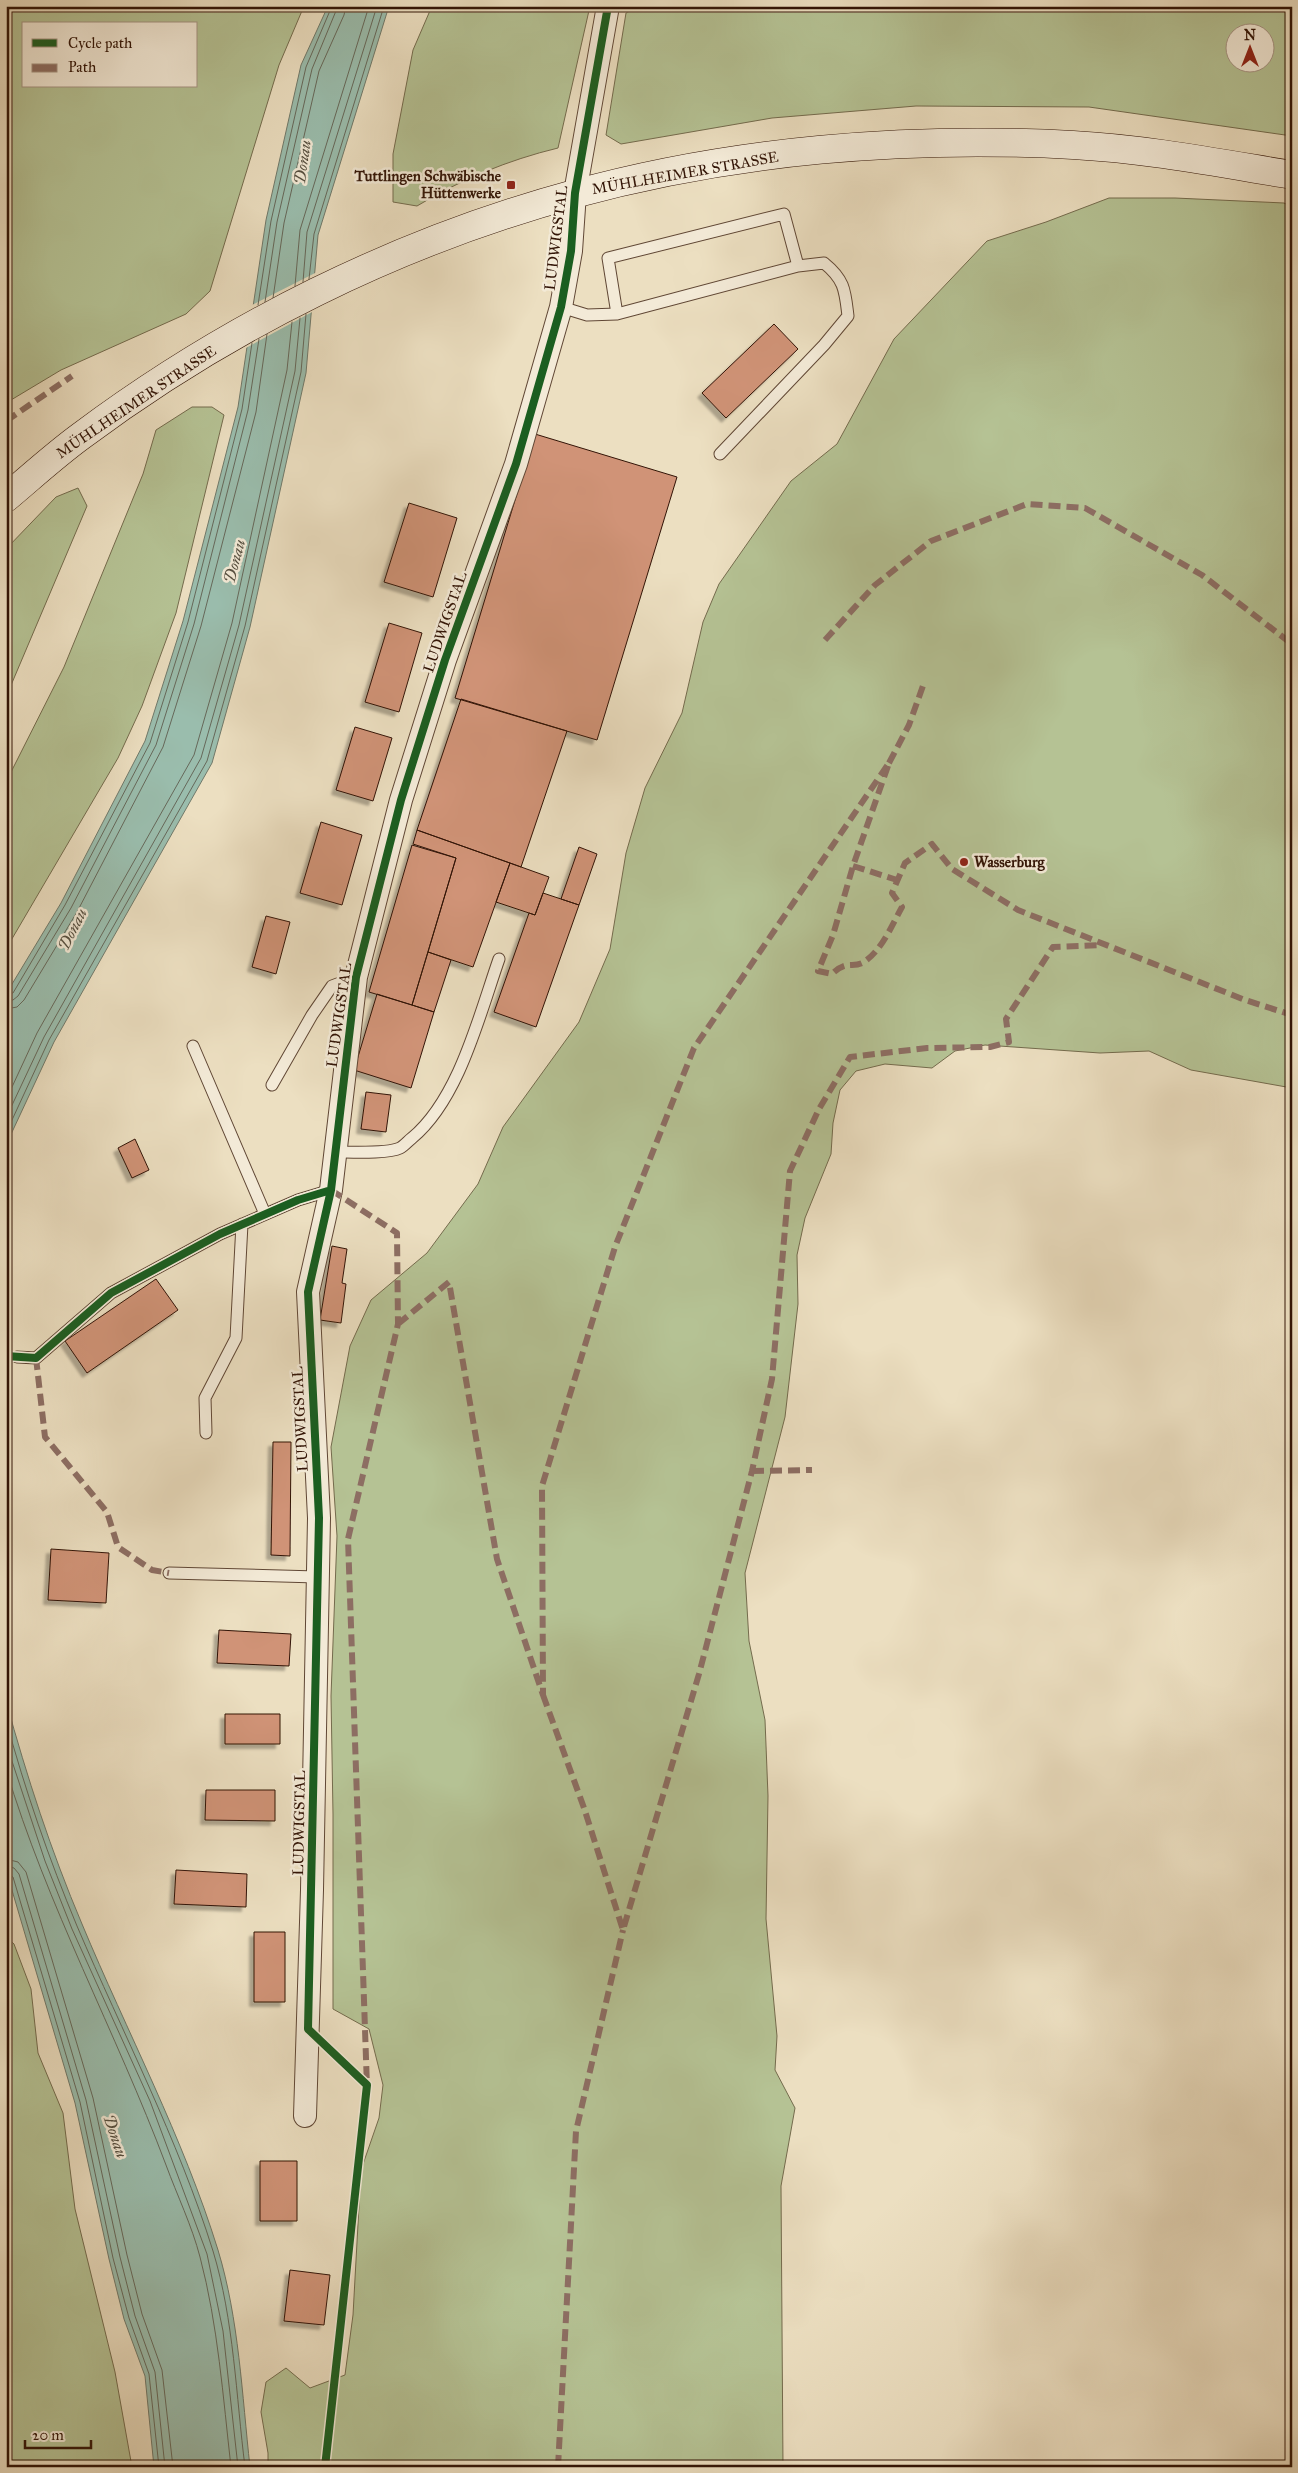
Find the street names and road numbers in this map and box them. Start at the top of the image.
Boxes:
street label: MÜHLHEIMER STRASSE [590,147,780,198]
street label: LUDWIGSTAL [541,185,571,291]
street label: MÜHLHEIMER STRASSE [52,341,220,462]
street label: LUDWIGSTAL [419,569,471,675]
street label: LUDWIGSTAL [323,962,355,1068]
street label: LUDWIGSTAL [288,1366,312,1472]
street label: LUDWIGSTAL [289,1770,309,1876]

